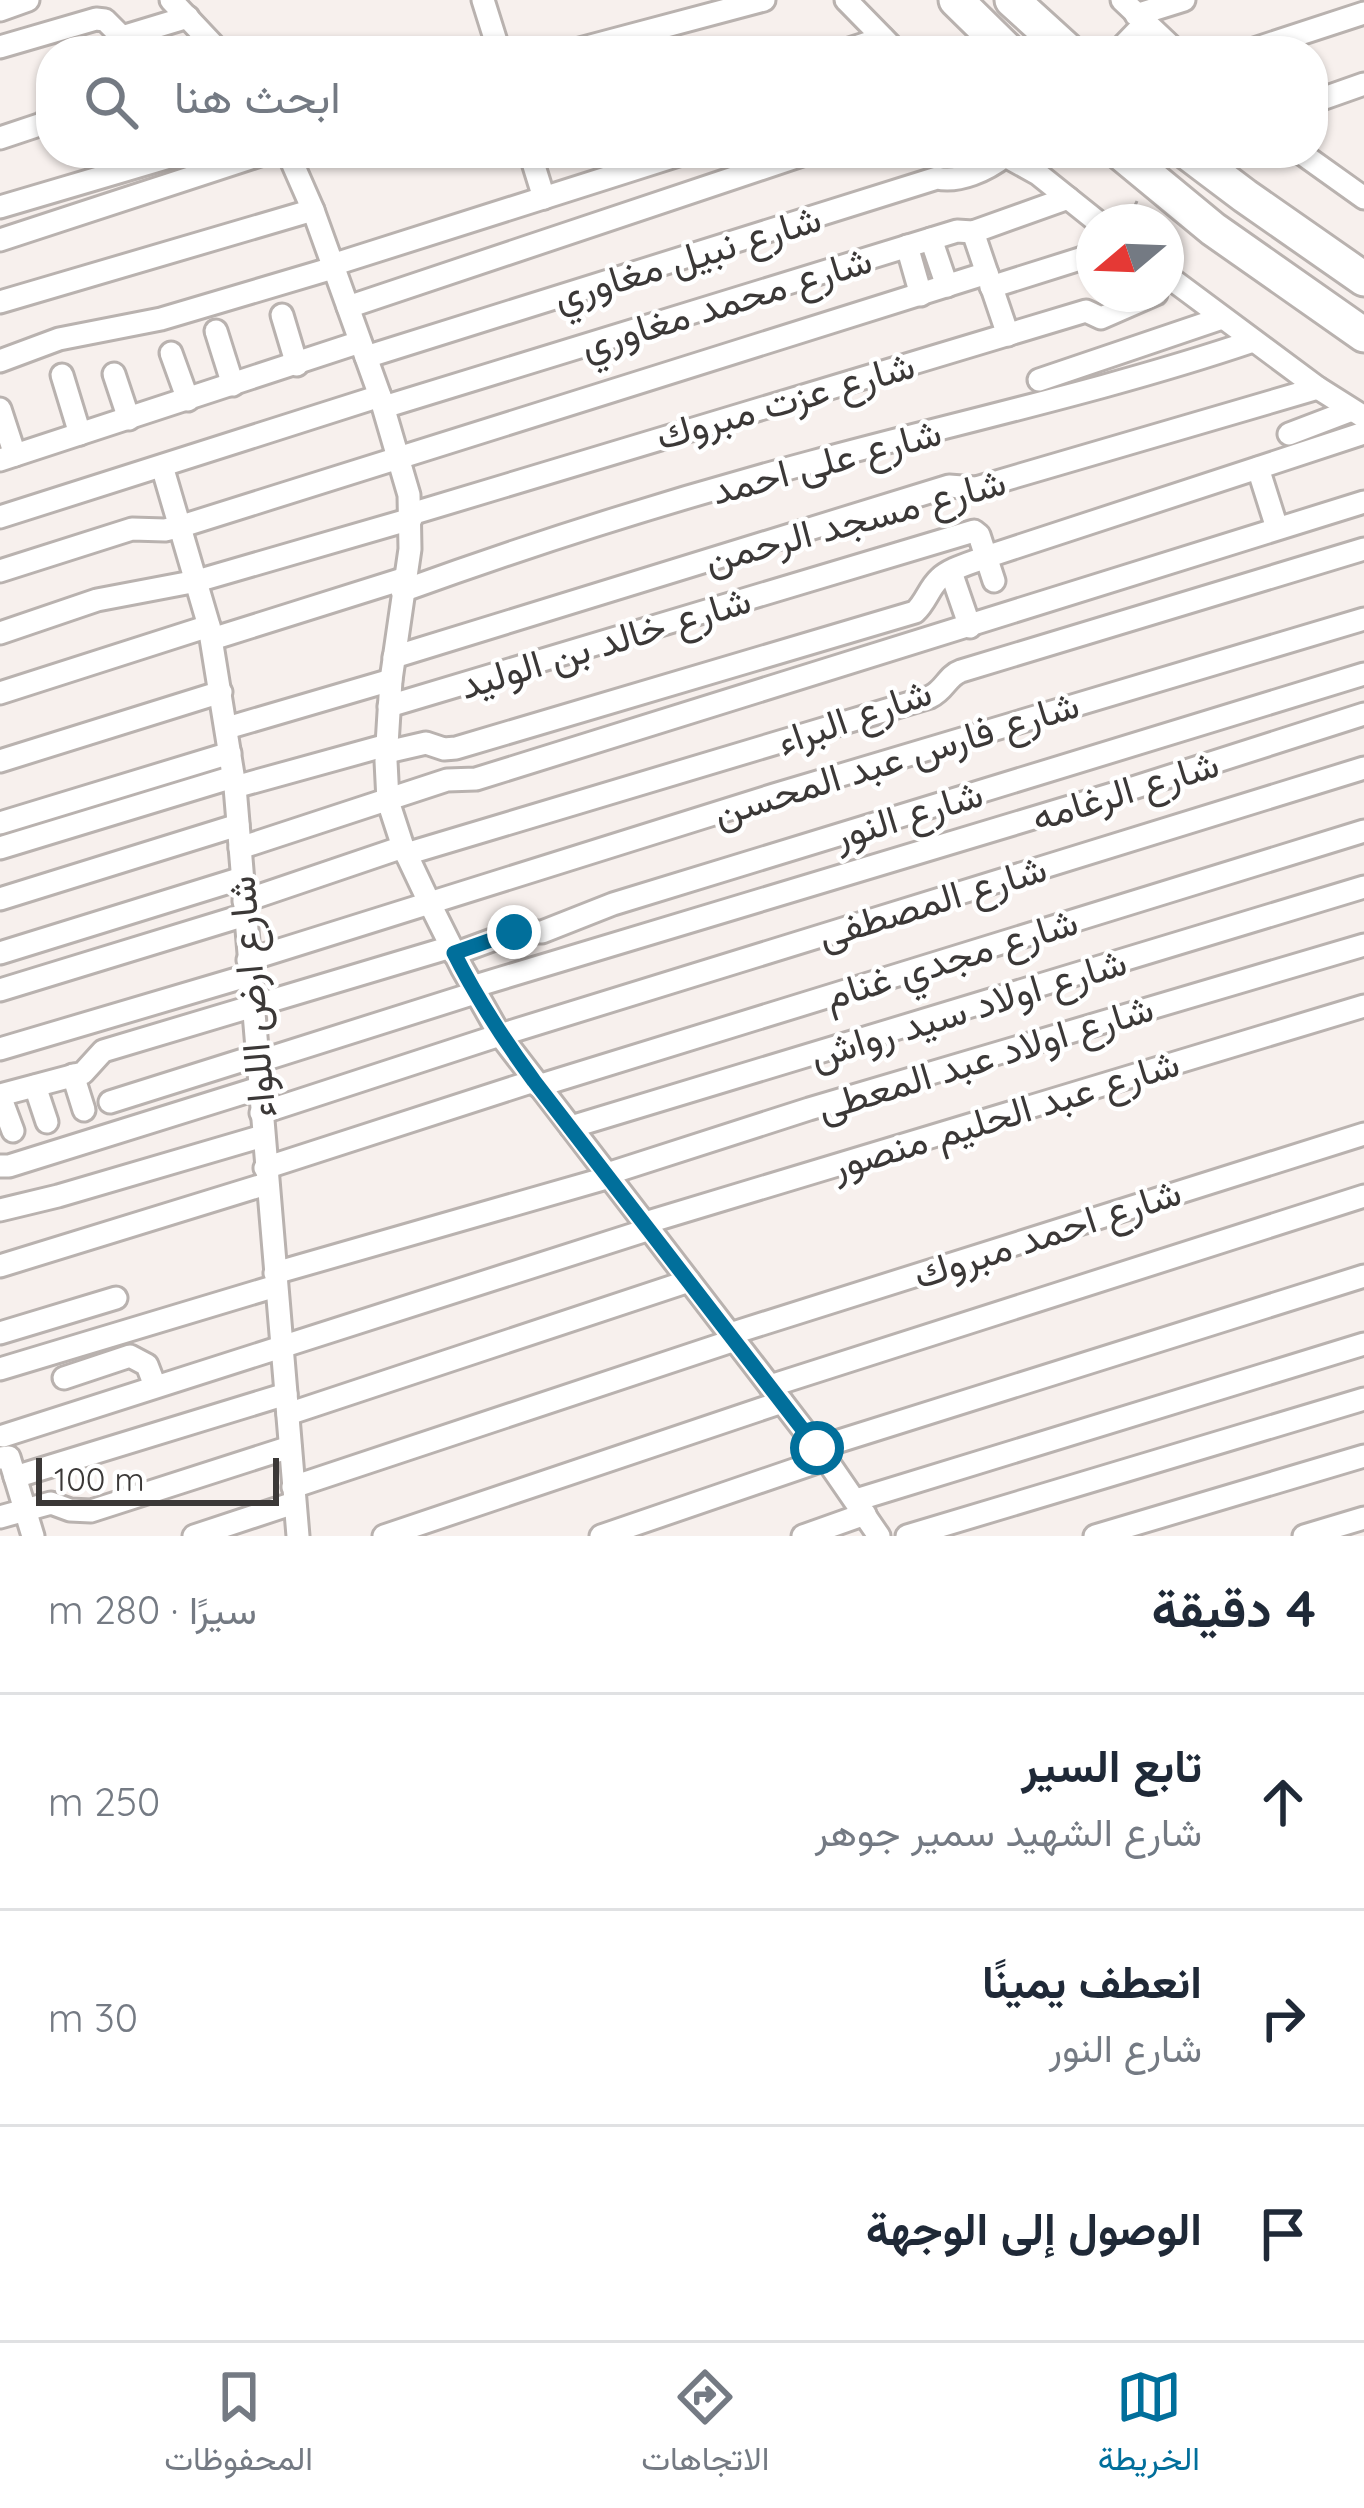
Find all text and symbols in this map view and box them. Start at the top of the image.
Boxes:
search box [36,36,1328,168]
text: ابحث هنا [174,68,341,124]
icon: search [78,69,144,135]
street label: شارع نبيل مغاوري [547,193,829,328]
north arrow [1076,204,1184,312]
street label: شارع محمد مغاوري [574,234,880,377]
street label: شارع عزت مبروك [650,339,921,463]
street label: شارع على احمد [706,406,947,518]
street label: شارع مسجد الرحمن [699,456,1012,586]
street label: شارع خالد بن الوليد [453,574,757,712]
street label: شارع البراء [770,666,938,768]
street label: شارع فارس عبد المحسن [707,679,1085,839]
street label: شارع الرغامه [1025,738,1225,844]
street label: شارع النور [826,768,989,863]
street label: شارع المصطفى [812,843,1053,961]
street label: شارع ارض اللواء [216,874,288,1120]
street label: شارع مجدي غنام [818,896,1086,1027]
route end [487,905,541,959]
street label: شارع اولاد سيد رواش [804,936,1133,1082]
street label: شارع اولاد عبد المعطى [811,982,1160,1134]
street label: شارع عبد الحليم منصور [824,1037,1186,1193]
street label: شارع احمد مبروك [907,1166,1188,1302]
route start [790,1421,844,1475]
scale bar [36,1452,279,1505]
text: 100 m [54,1458,145,1499]
text: 4 دقيقة [1151,1576,1316,1640]
text: سيرًا · 280 m [48,1585,257,1634]
text: تابع السير [1022,1737,1202,1793]
icon: ahead [1250,1769,1316,1835]
text: 250 m [48,1777,160,1826]
text: شارع الشهيد سمير جوهر [815,1807,1202,1856]
text: انعطف يمينًا [982,1953,1202,2009]
icon: right [1250,1985,1316,2051]
text: 30 m [48,1993,138,2042]
text: شارع النور [1049,2023,1202,2072]
text: الوصول إلى الوجهة [866,2200,1202,2256]
icon: arrive [1250,2201,1316,2267]
tab: المحفوظات [164,2364,313,2488]
tab: الاتجاهات [641,2364,769,2488]
tab: الخريطة [1098,2364,1200,2488]

